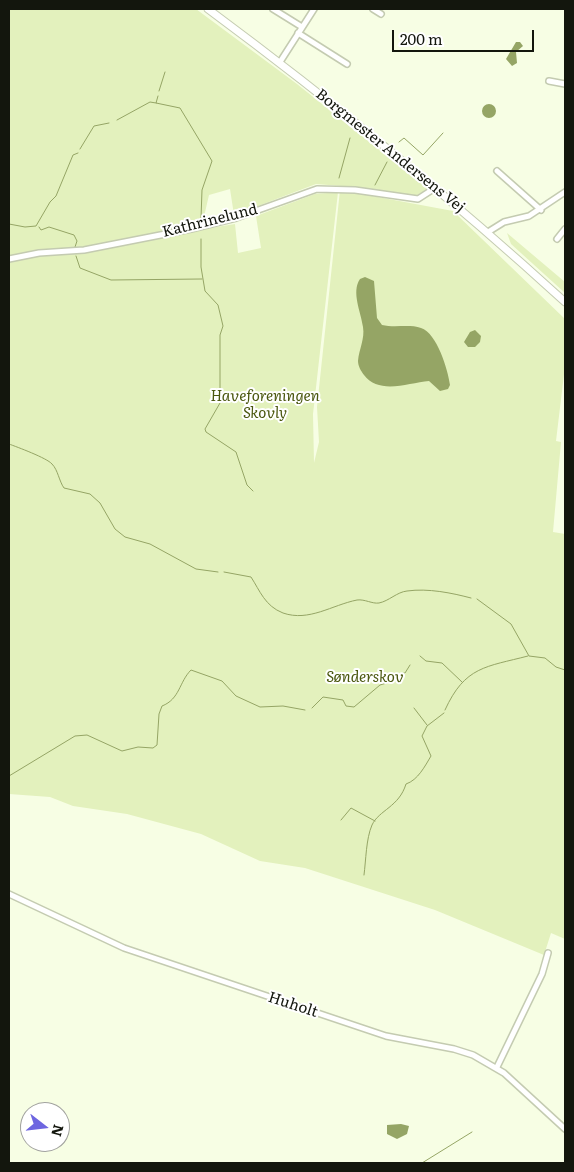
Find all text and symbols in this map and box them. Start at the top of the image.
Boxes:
scale bar [394,20,536,52]
text: 200 m [400,27,443,50]
street label: Borgmester Andersens Vej [312,85,468,217]
street label: Kathrinelund [161,200,259,242]
park label: Haveforeningen Skovly [210,388,320,423]
park label: Sønderskov [326,669,404,687]
street label: Huholt [266,989,320,1021]
north arrow [20,1102,70,1152]
text: N [47,1122,70,1139]

